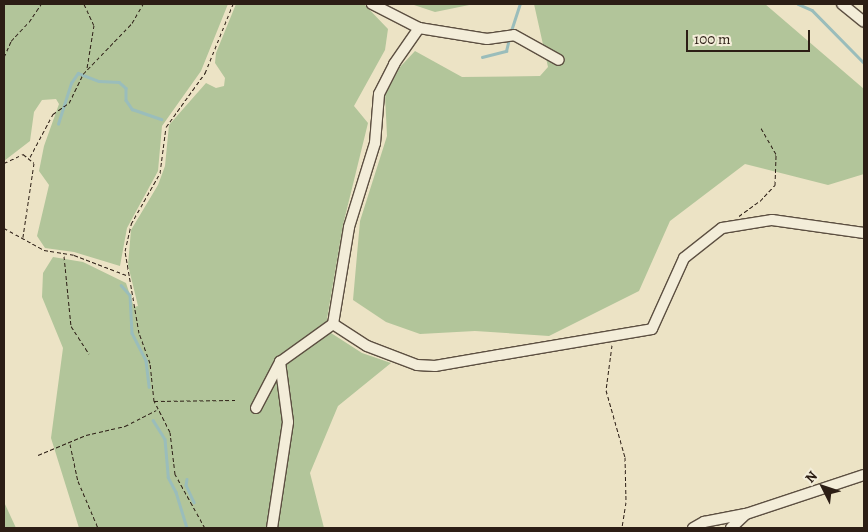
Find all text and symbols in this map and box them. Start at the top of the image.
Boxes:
scale bar [688,20,812,52]
text: 100 m [694,29,731,49]
north arrow [798,462,848,512]
text: N [801,467,822,487]

